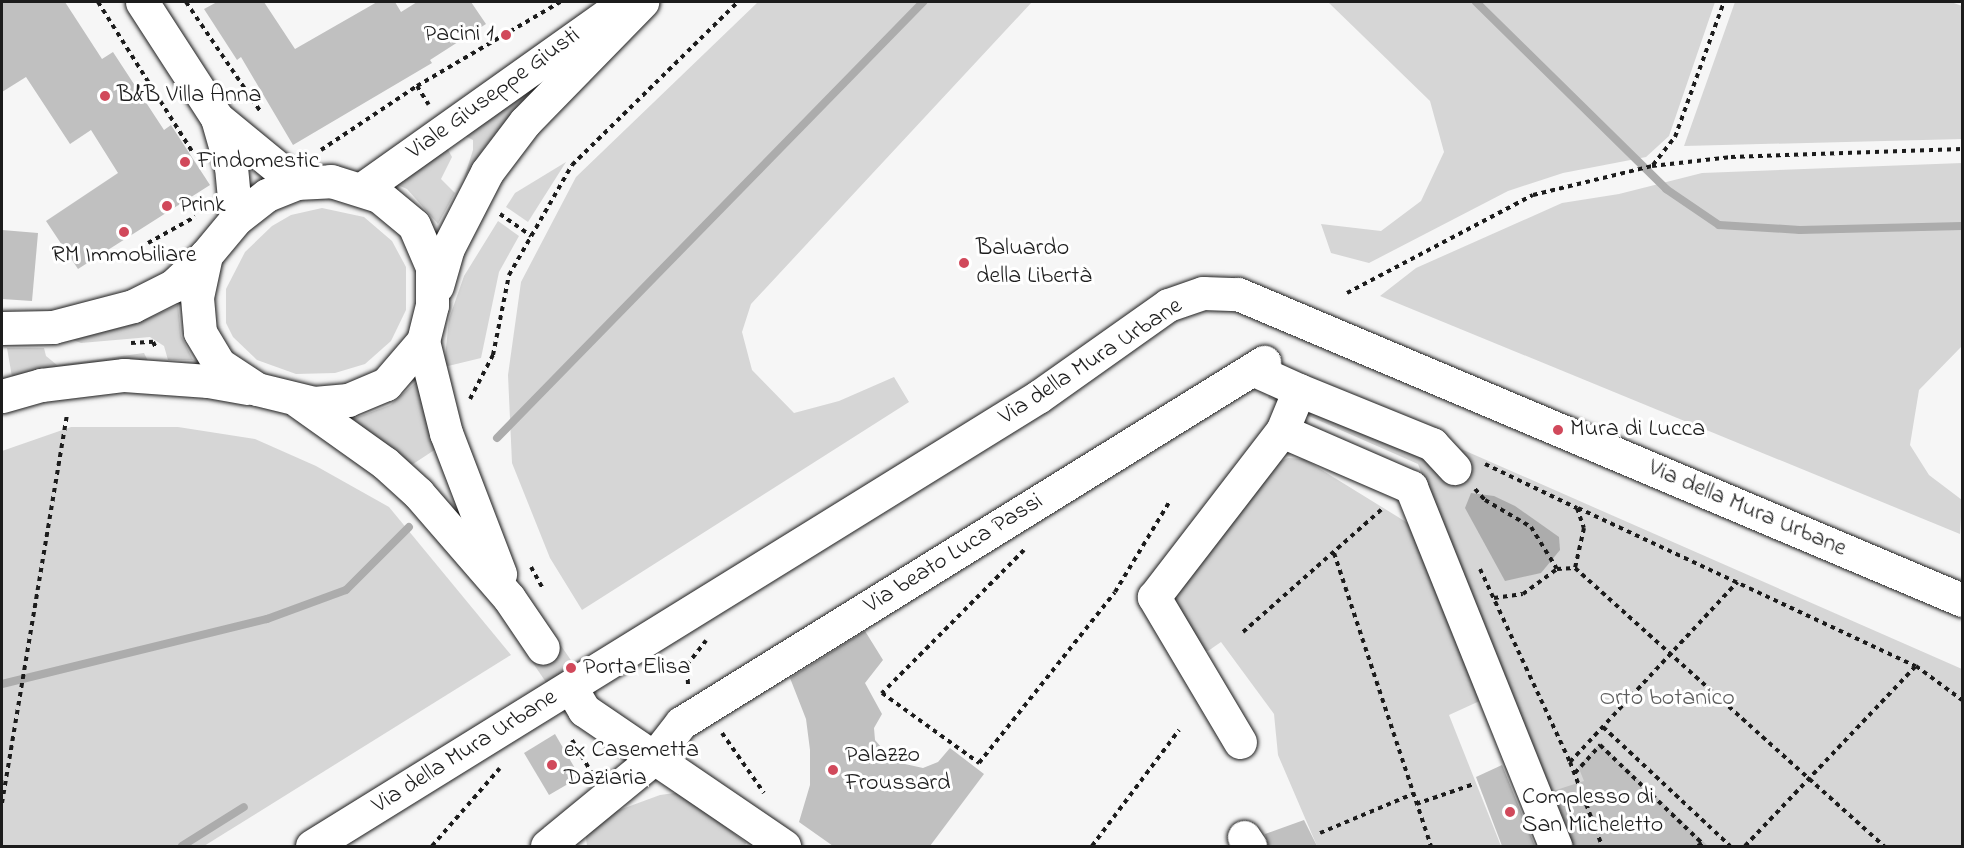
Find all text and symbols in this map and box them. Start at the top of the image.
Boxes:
place label: Pacini 1 [424,21,494,49]
street label: Viale Giuseppe Giusti [402,22,586,166]
marker: Pacini 1 [499,28,513,42]
place label: B&B Villa Anna [117,82,262,110]
marker: B&B Villa Anna [98,89,112,103]
place label: Findomestic [197,148,319,176]
marker: Findomestic [178,155,192,169]
place label: Prink [179,192,226,220]
marker: Prink [160,199,174,213]
marker: RM Immobiliare [117,225,131,239]
place label: Baluardo della Libertà [976,235,1092,291]
place label: RM Immobiliare [52,242,196,270]
marker: Baluardo della Libertà [957,256,971,270]
street label: Via della Mura Urbane [994,292,1188,432]
place label: Mura di Lucca [1570,416,1705,444]
marker: Mura di Lucca [1551,423,1565,437]
street label: Via della Mura Urbane [1644,454,1850,564]
street label: Via beato Luca Passi [859,487,1049,621]
place label: Porta Elisa [583,654,690,682]
marker: Porta Elisa [564,661,578,675]
street label: Via della Mura Urbane [367,683,563,821]
park label: Orto botanico [1599,685,1735,713]
place label: ex Casemetta Daziaria [564,737,699,793]
place label: Palazzo Froussard [845,742,951,798]
marker: ex Casemetta Daziaria [545,758,559,772]
marker: Palazzo Froussard [826,763,840,777]
place label: Complesso di San Micheletto [1522,784,1663,840]
marker: Complesso di San Micheletto [1503,805,1517,819]

